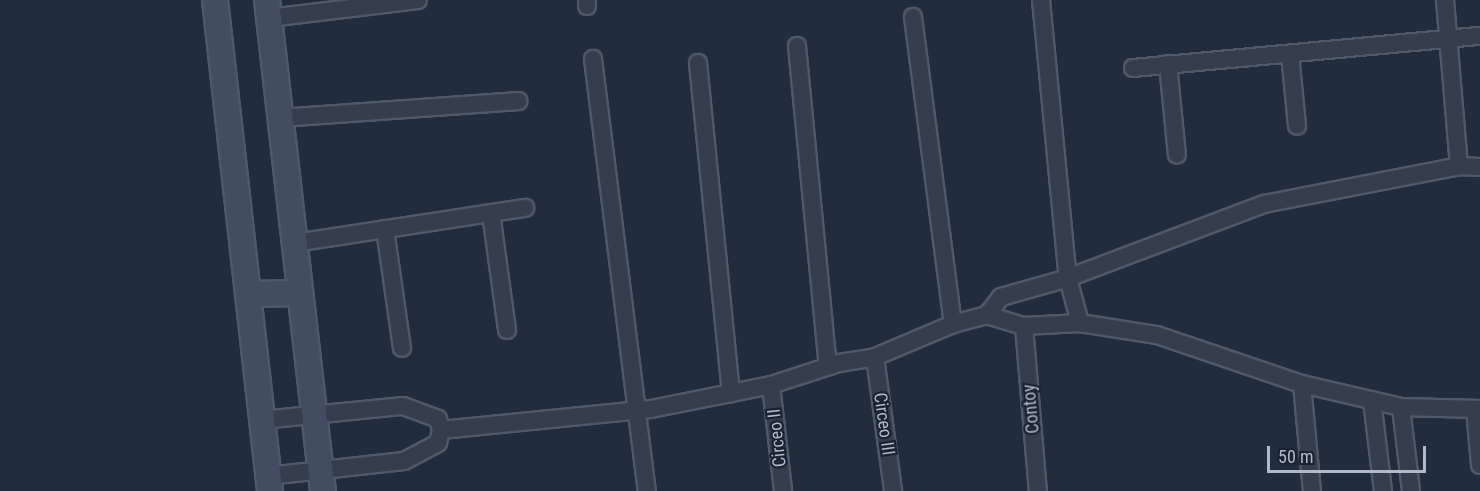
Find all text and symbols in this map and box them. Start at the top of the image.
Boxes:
street label: Contoy [1018,383,1044,435]
street label: Circeo III [869,391,899,457]
street label: Circeo II [763,408,791,468]
scale bar [1270,434,1429,472]
text: 50 m [1278,446,1313,467]

